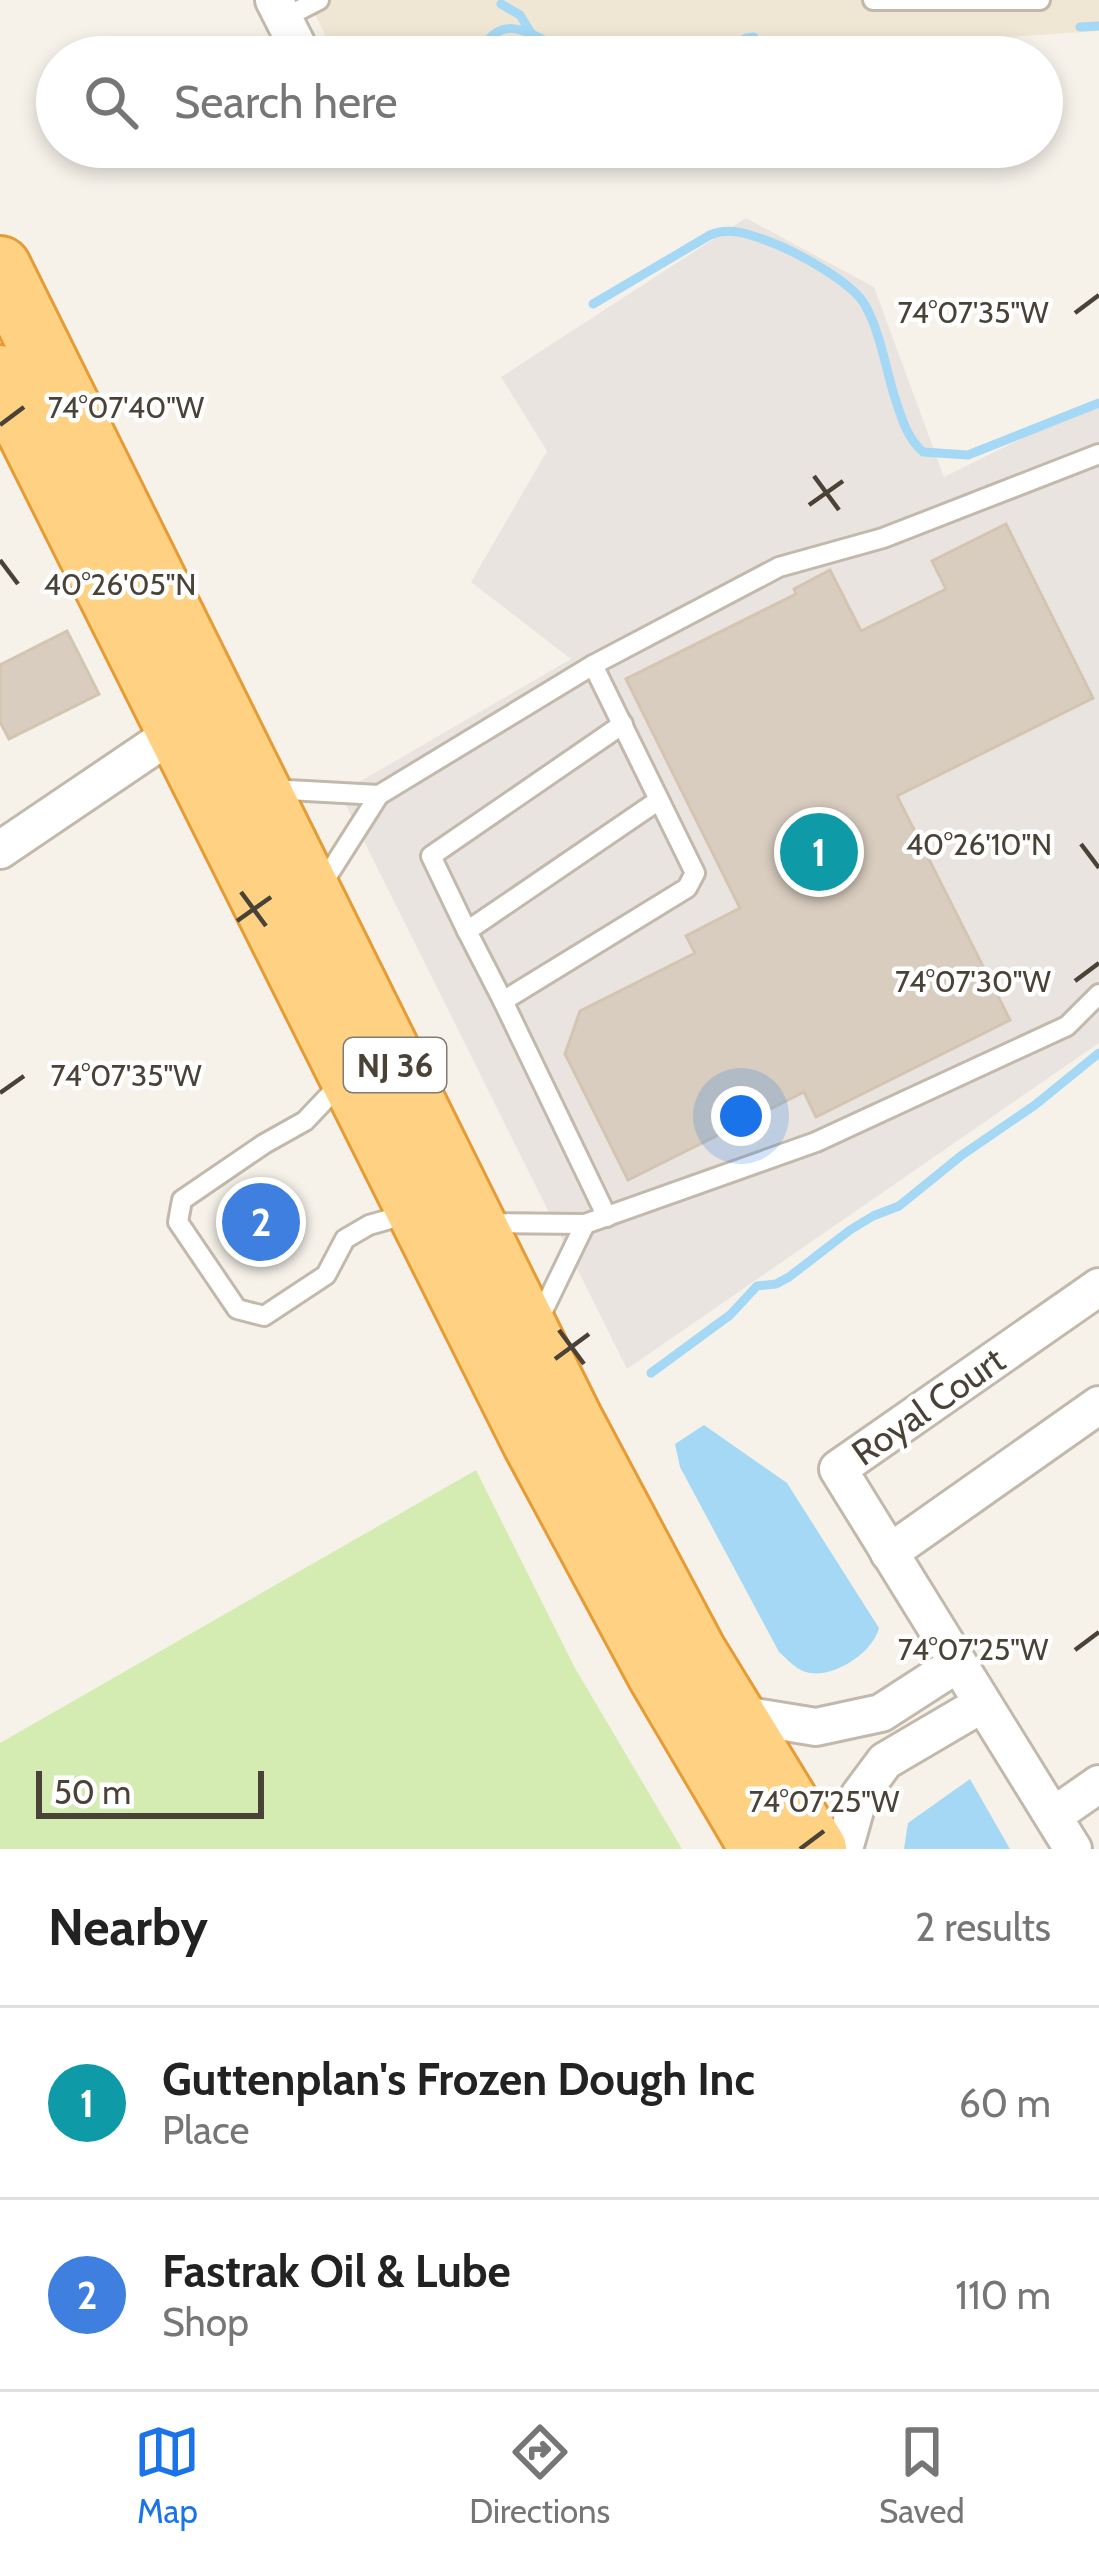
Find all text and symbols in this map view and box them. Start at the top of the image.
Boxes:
search box [36,36,1063,168]
icon: search [78,69,144,135]
text: Search here [174,75,398,129]
text: 74°07'35"W [897,294,1049,331]
text: 74°07'40"W [48,389,205,426]
text: 40°26'05"N [44,566,196,603]
pin: 1 [780,807,858,897]
text: 40°26'10"N [906,826,1052,863]
text: 74°07'30"W [895,963,1052,1000]
road number: NJ 36 [344,1038,446,1092]
text: 74°07'35"W [50,1057,202,1094]
your location [711,1086,771,1146]
pin: 2 [222,1177,300,1267]
street label: Royal Court [843,1337,1013,1475]
text: 74°07'25"W [898,1631,1049,1668]
scale bar [36,1765,264,1818]
text: 50 m [54,1772,131,1812]
text: 74°07'25"W [749,1783,900,1820]
text: Nearby [48,1896,208,1958]
text: 2 results [915,1903,1051,1951]
text: Guttenplan's Frozen Dough Inc [162,2052,755,2106]
text: 1 [80,2079,94,2127]
text: 60 m [959,2079,1051,2127]
text: Place [162,2106,249,2154]
text: Fastrak Oil & Lube [162,2244,511,2298]
text: 2 [77,2271,97,2319]
text: 110 m [955,2271,1051,2319]
text: Shop [162,2298,249,2346]
tab: Map [134,2419,200,2531]
tab: Directions [469,2419,610,2531]
tab: Saved [879,2419,965,2531]

